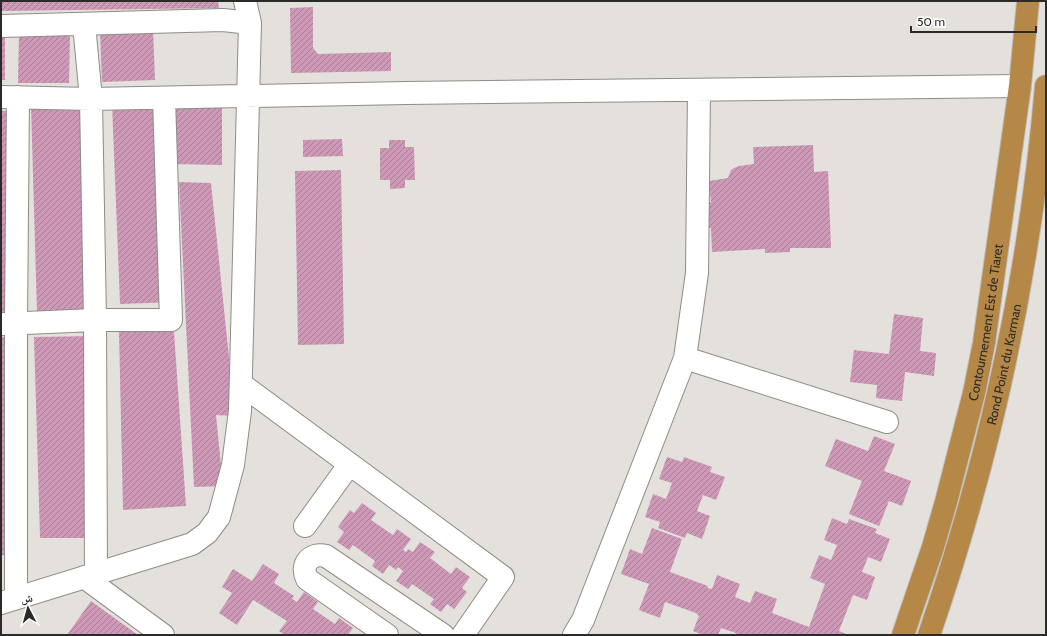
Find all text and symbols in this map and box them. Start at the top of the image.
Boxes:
scale bar [911,8,1036,34]
text: 50 m [917,14,945,29]
street label: Contournement Est de Tiaret [964,242,1006,402]
street label: Rond Point du Karman [983,302,1024,427]
north arrow [8,588,48,628]
text: ش [20,590,34,607]

